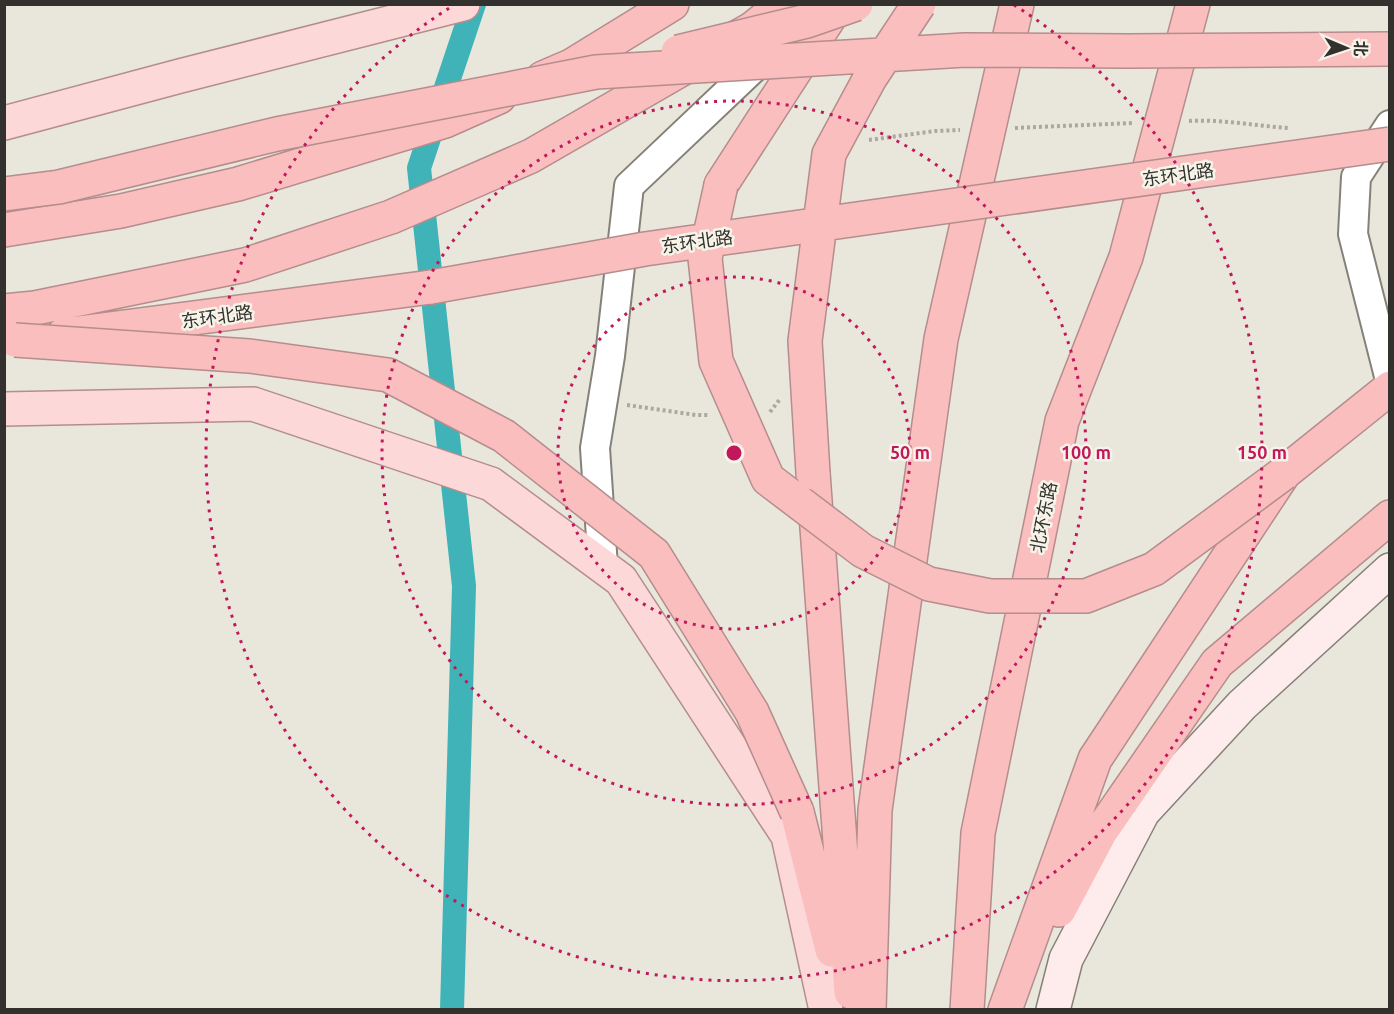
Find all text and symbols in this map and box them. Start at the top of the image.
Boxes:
north arrow [1316,18,1376,78]
text: 北 [1352,40,1370,57]
street label: 东环北路 [1141,159,1215,189]
street label: 东环北路 [660,226,734,256]
street label: 东环北路 [180,301,254,331]
text: 50 m [890,442,930,462]
text: 100 m [1061,442,1111,462]
text: 150 m [1237,442,1287,462]
centre of rings [724,443,744,463]
street label: 北环东路 [1026,480,1060,554]

